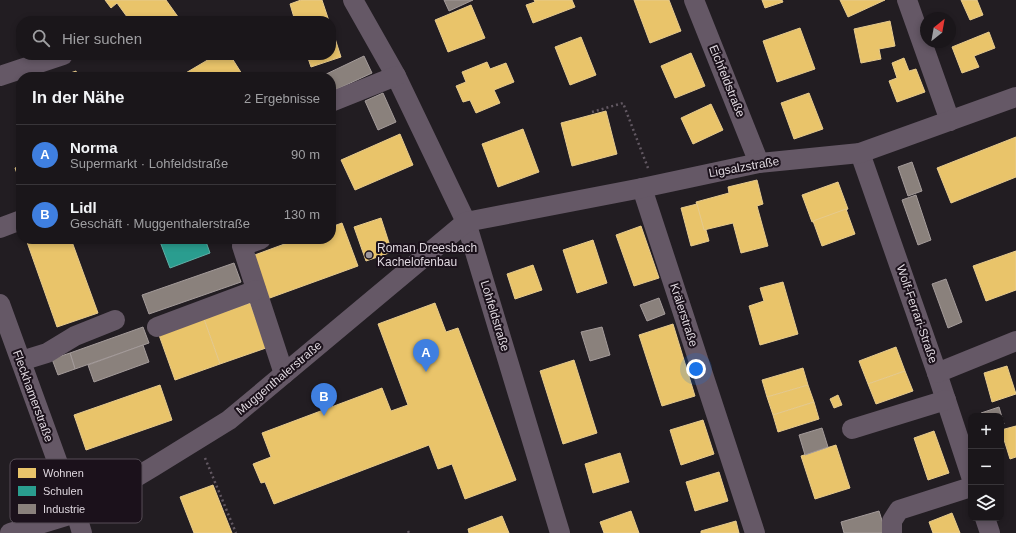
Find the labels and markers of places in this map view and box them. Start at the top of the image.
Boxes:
place label: Roman Dreesbach Kachelofenbau [377,241,477,269]
marker: Roman Dreesbach Kachelofenbau [364,250,374,260]
pin: A [413,339,439,372]
pin: B [311,383,337,416]

